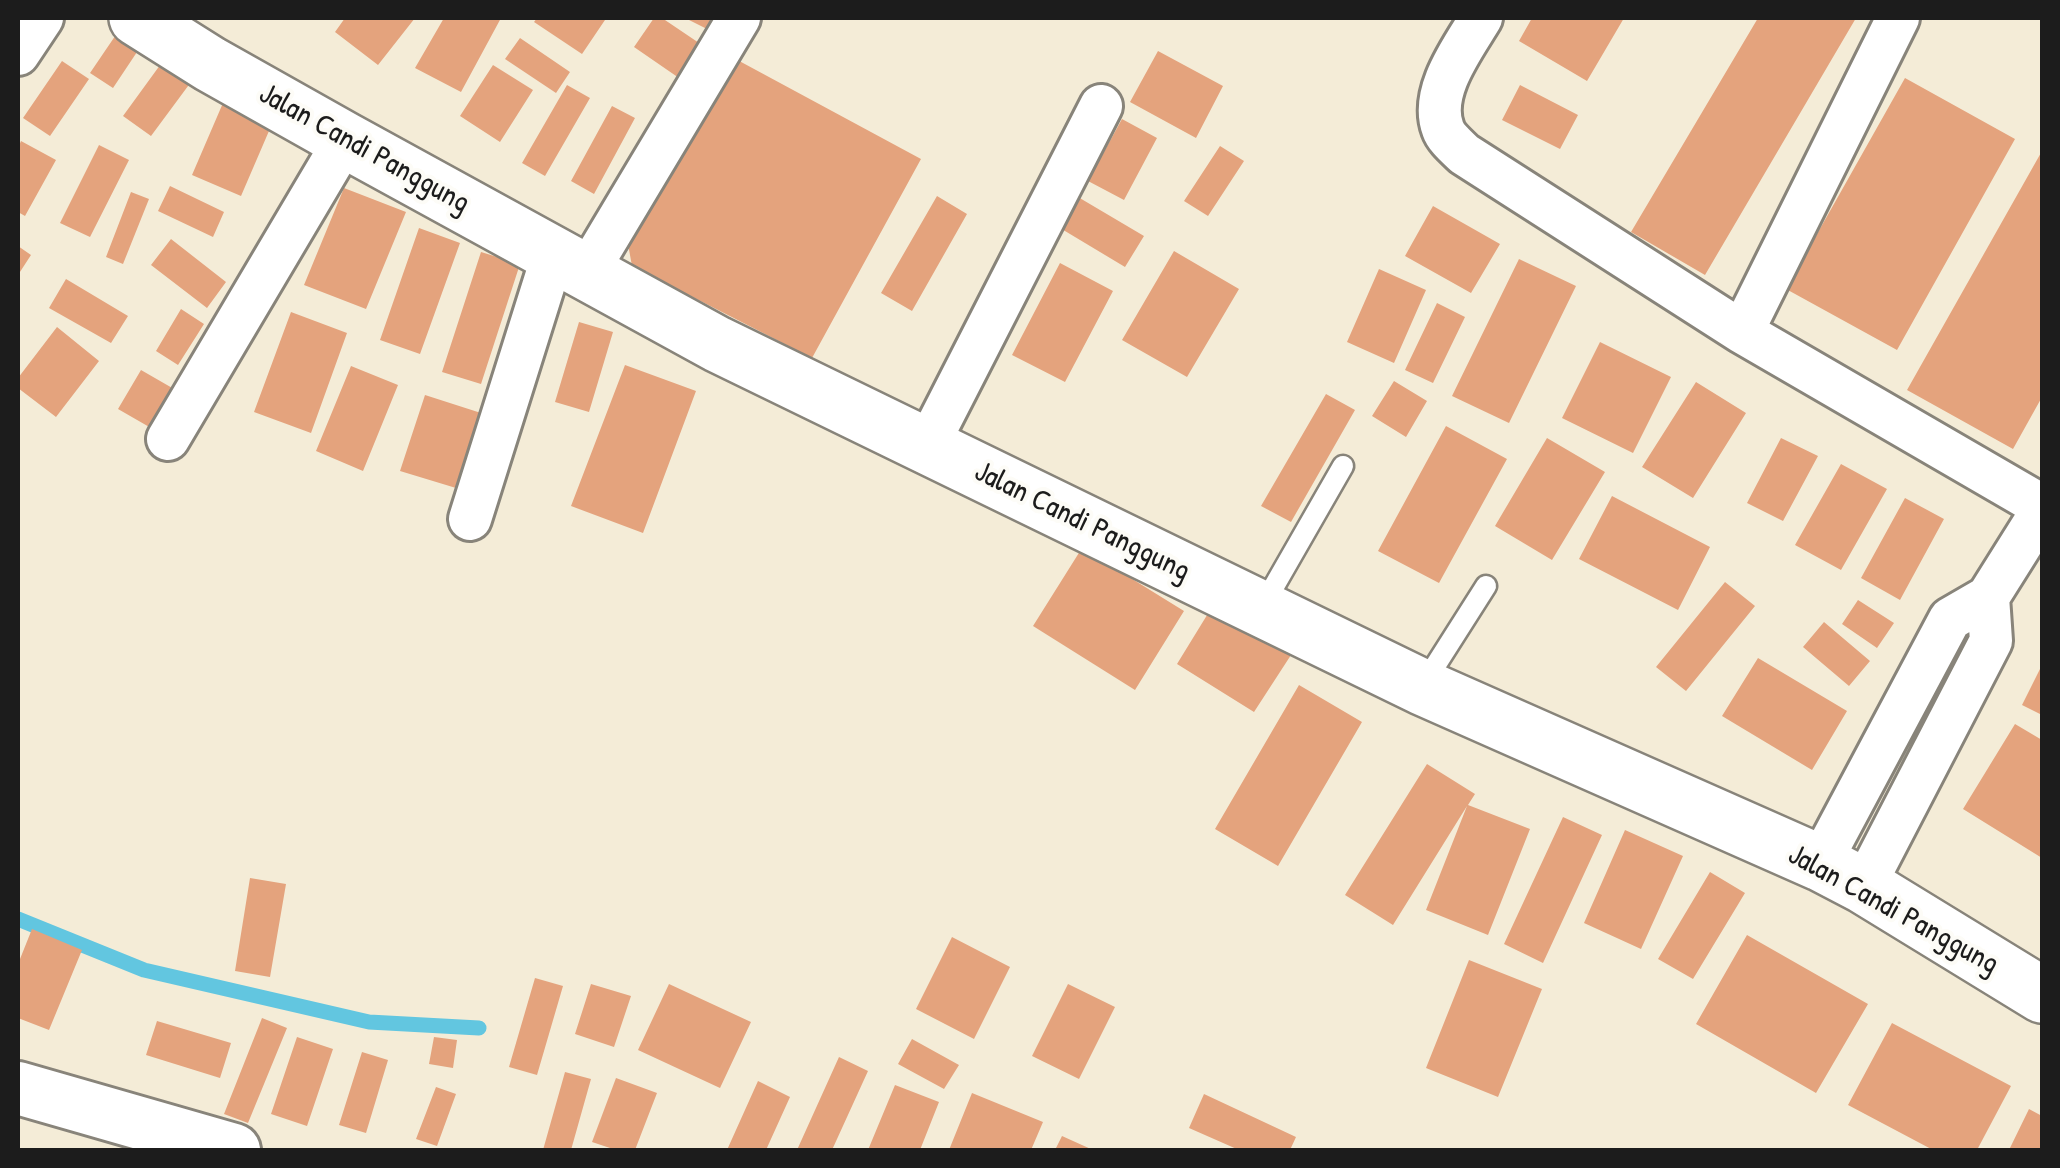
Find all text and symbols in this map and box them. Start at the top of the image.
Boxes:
street label: Jalan Candi Panggung [252,76,476,222]
street label: Jalan Candi Panggung [968,454,1196,590]
street label: Jalan Candi Panggung [1781,837,2005,983]

